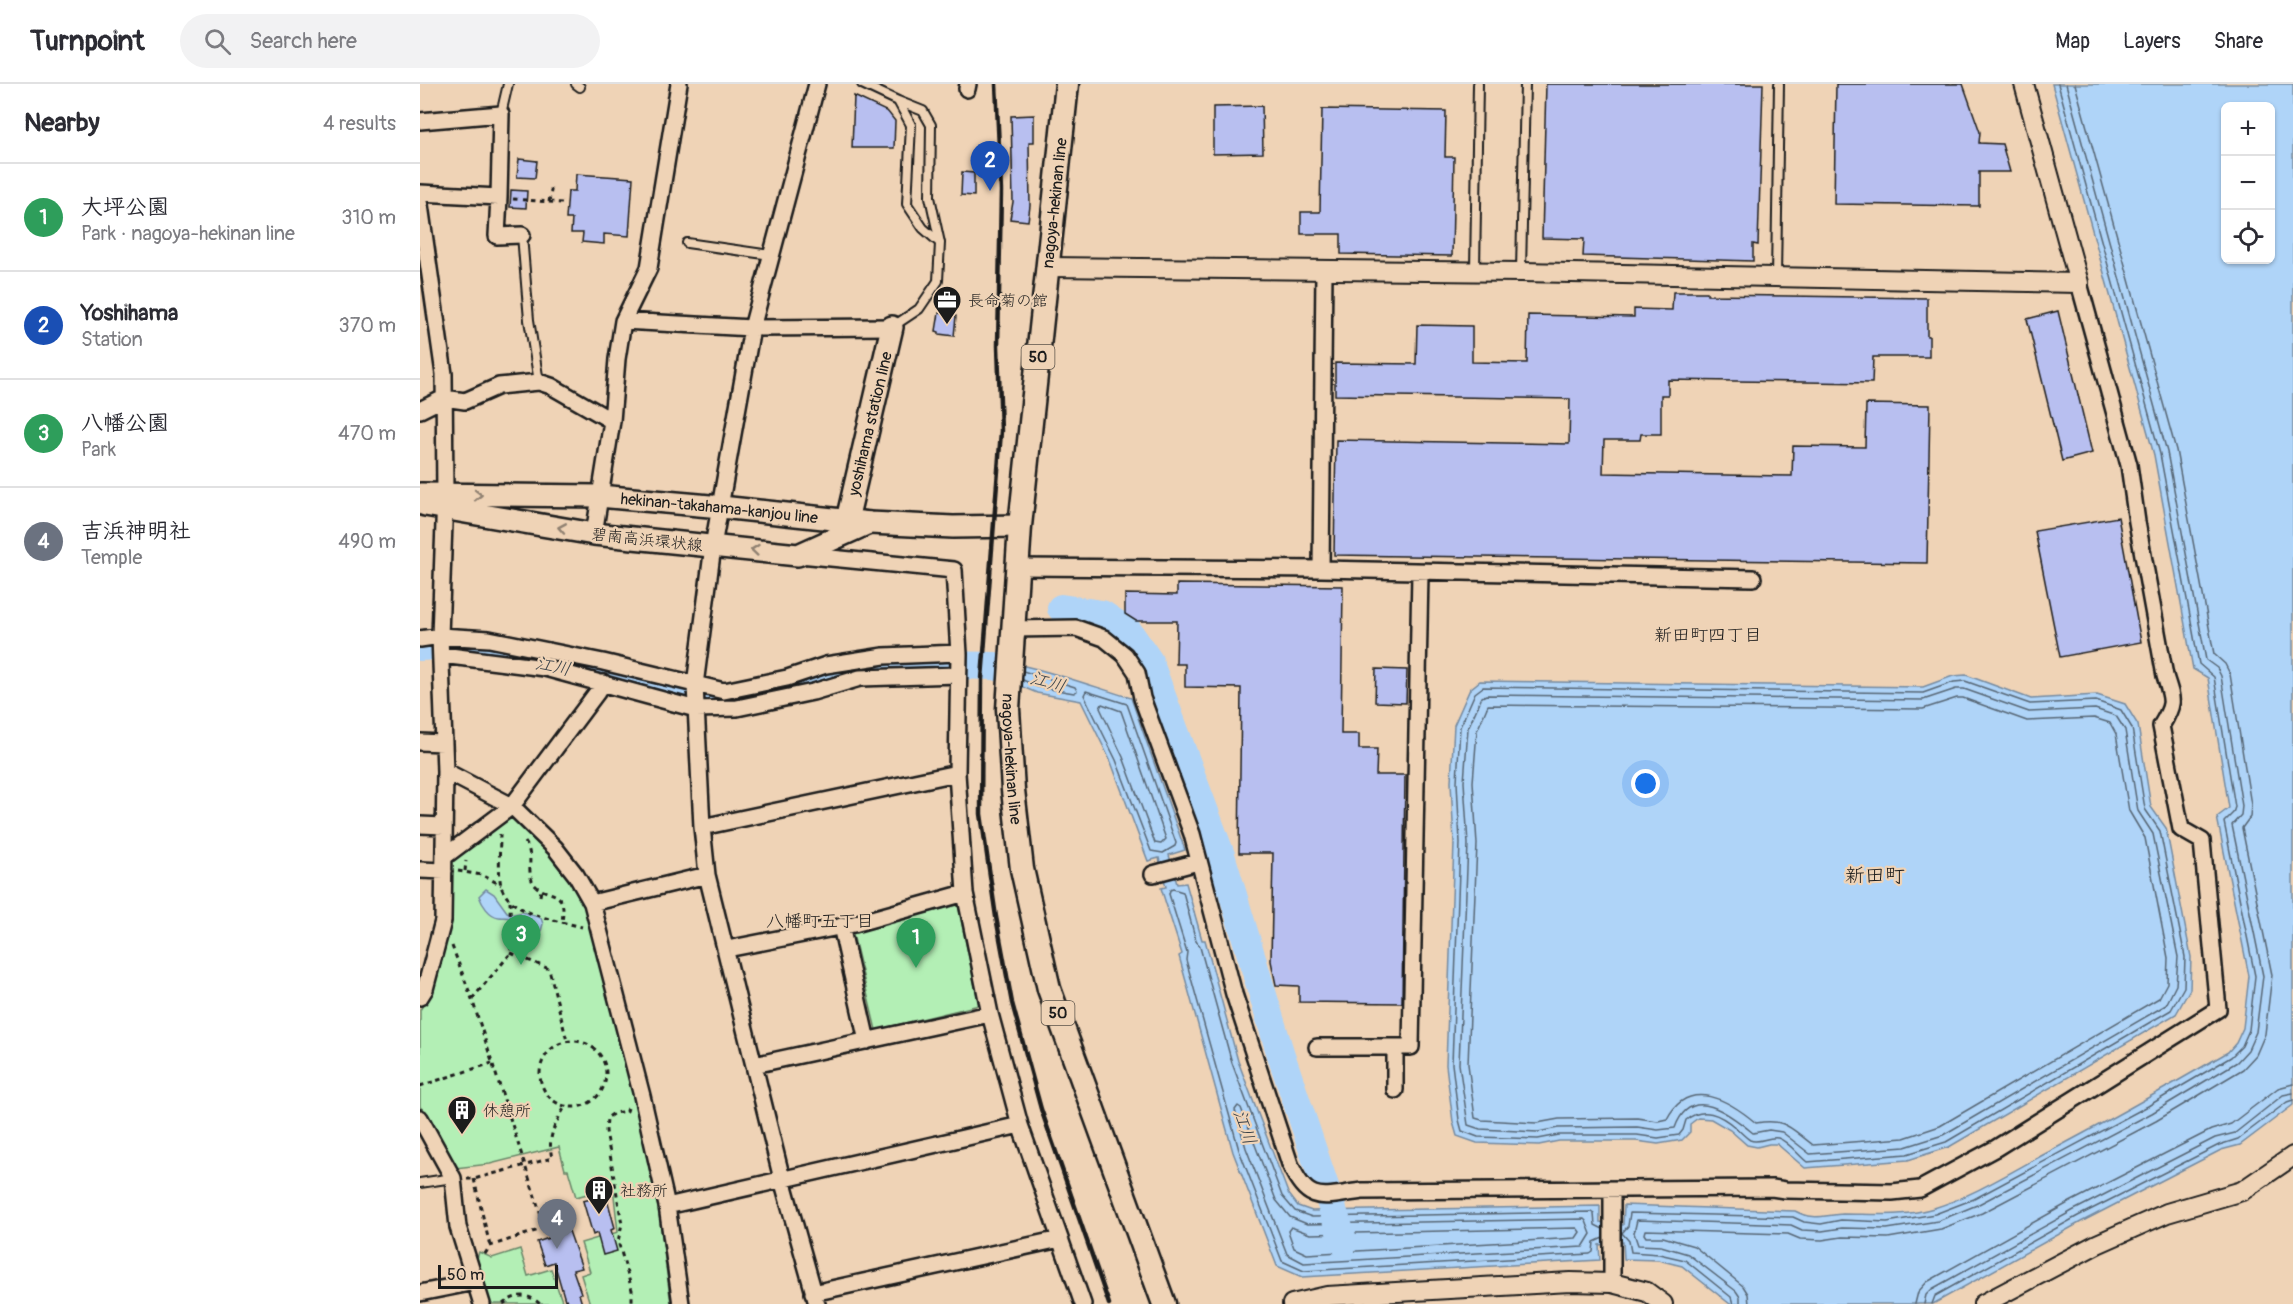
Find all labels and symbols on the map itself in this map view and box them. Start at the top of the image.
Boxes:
street label: nagoya-hekinan line [1038,137,1072,269]
pin: 2 [970,141,1010,191]
office icon: 長命菊の館 [931,284,963,326]
place label: 長命菊の館 [968,291,1048,311]
road number: 50 [1022,345,1054,369]
street label: yoshihama station line [844,350,897,499]
one-way arrow [474,489,483,502]
street label: hekinan-takahama-kanjou line [620,489,819,528]
one-way arrow [557,522,567,535]
street label: 碧南高浜環状線 [590,524,704,556]
one-way arrow [751,544,760,557]
district label: 新田町四丁目 [1654,624,1762,647]
water label: 江川 [533,651,573,681]
water label: 江川 [1027,666,1068,698]
street label: nagoya-hekinan line [997,693,1026,826]
your location [1631,769,1660,798]
district label: 新田町 [1845,863,1905,888]
district label: 八幡町五丁目 [766,910,874,933]
pin: 3 [502,916,540,965]
pin: 1 [896,918,936,968]
road number: 50 [1042,1001,1074,1025]
building icon: 休憩所 [446,1094,478,1136]
place label: 休憩所 [483,1101,531,1121]
water label: 江川 [1228,1106,1261,1148]
building icon: 社務所 [583,1174,615,1216]
place label: 社務所 [620,1181,668,1201]
pin: 4 [538,1200,576,1249]
scale bar [438,1262,558,1290]

